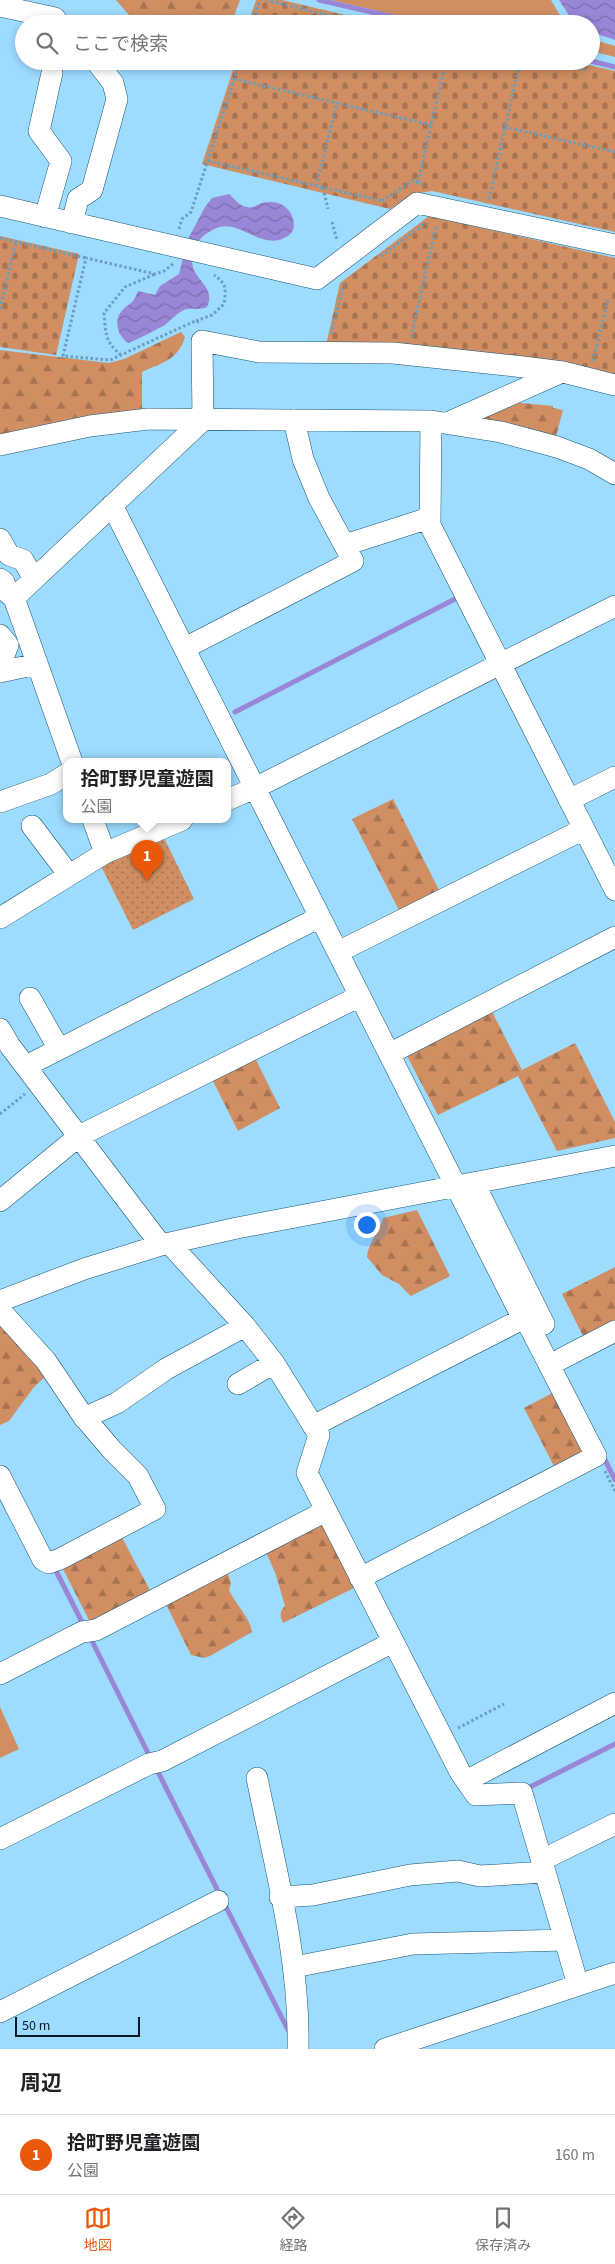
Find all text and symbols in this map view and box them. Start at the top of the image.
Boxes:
search box [15,15,600,70]
icon: search [33,29,61,57]
text: ここで検索 [73,31,168,58]
popup [63,758,231,823]
text: 拾町野児童遊園 [80,766,214,793]
text: 公園 [80,796,113,818]
pin: 1 [131,840,163,881]
your location [354,1212,380,1238]
scale bar [15,2014,140,2037]
text: 50 m [22,2016,50,2036]
text: 周辺 [20,2068,62,2098]
text: 拾町野児童遊園 [67,2130,200,2157]
text: 1 [32,2144,40,2166]
text: 160 m [555,2144,595,2166]
text: 公園 [67,2160,99,2182]
tab: 地図 [84,2204,112,2256]
tab: 経路 [279,2204,307,2256]
tab: 保存済み [475,2204,531,2256]

